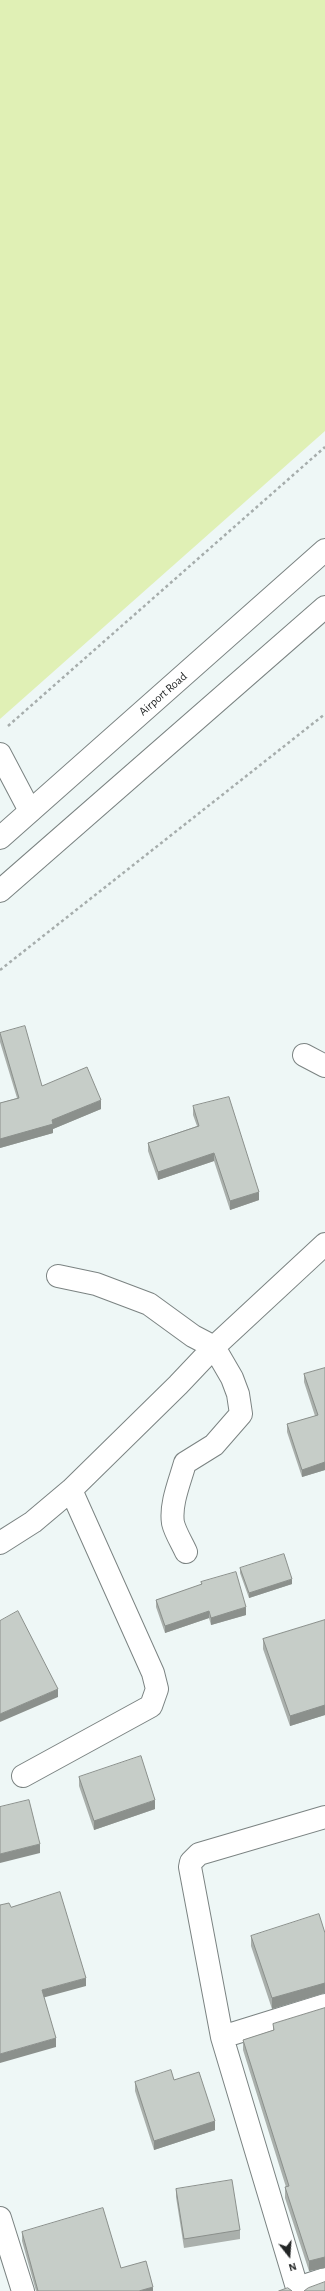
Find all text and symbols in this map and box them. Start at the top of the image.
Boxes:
street label: Airport Road [136,669,190,719]
north arrow [269,2235,309,2275]
text: N [287,2261,298,2273]

